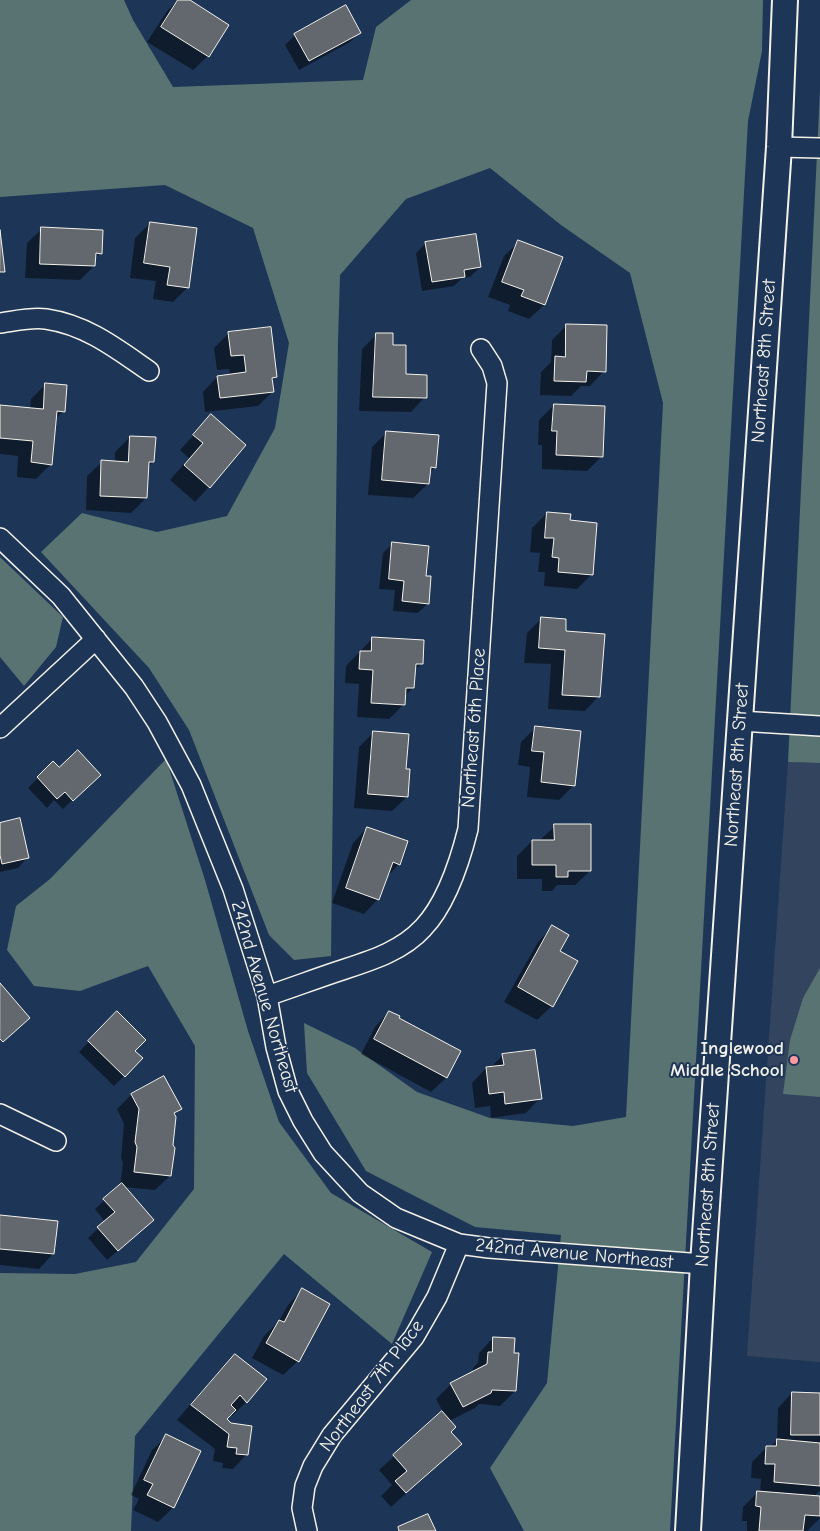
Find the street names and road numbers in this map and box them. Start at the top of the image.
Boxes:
street label: Northeast 8th Street [747,278,781,444]
street label: Northeast 6th Place [457,647,491,809]
street label: Northeast 8th Street [720,682,754,848]
street label: 242nd Avenue Northeast [226,898,302,1096]
street label: Northeast 8th Street [691,1102,725,1268]
street label: 242nd Avenue Northeast [474,1234,674,1274]
street label: Northeast 7th Place [315,1316,429,1456]

